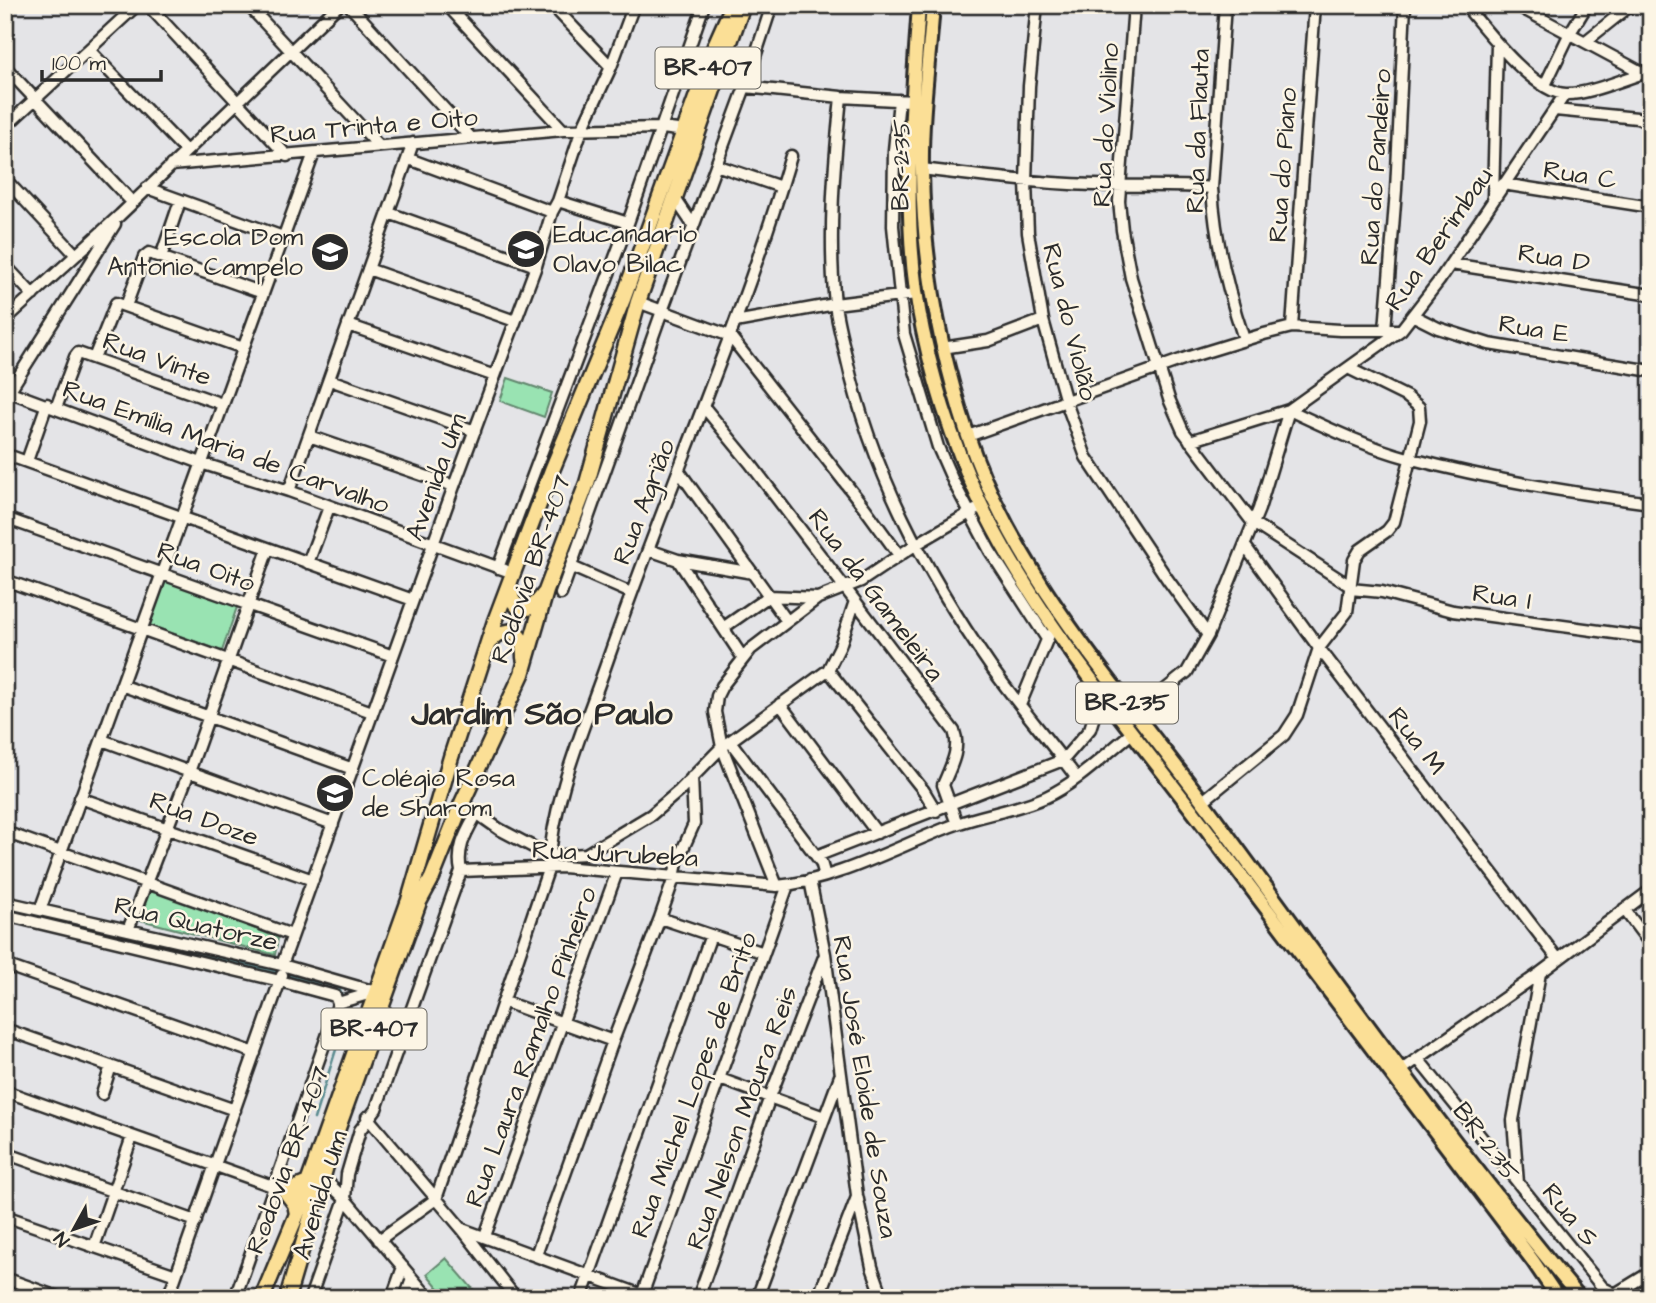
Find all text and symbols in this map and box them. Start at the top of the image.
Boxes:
scale bar [42,38,161,82]
street label: Rua do Violino [1084,42,1128,208]
road number: BR-407 [656,47,760,88]
street label: Rua da Flauta [1177,48,1219,214]
text: 100 m [52,49,107,78]
street label: Rua do Pandeiro [1351,67,1401,266]
street label: Rua do Piano [1260,86,1306,244]
street label: Rua Trinta e Oito [269,99,480,153]
street label: BR-235 [882,119,920,211]
street label: Rua C [1541,151,1619,199]
street label: Rua Berimbau [1376,160,1502,318]
place label: Educandario Olavo Bilac [553,216,697,282]
place label: Escola Dom Antonio Campelo [107,219,304,285]
school or university icon: Educandario Olavo Bilac [505,228,547,270]
school or university icon: Escola Dom Antonio Campelo [309,231,351,273]
street label: Rua D [1516,235,1593,281]
street label: Rua do Violão [1033,240,1107,405]
street label: Rua E [1496,306,1572,352]
street label: Rua Vinte [98,323,216,395]
street label: Rua Emília Maria de Carvalho [58,371,395,523]
street label: Avenida Um [396,408,476,546]
street label: Rua Agrião [604,434,686,571]
street label: Rodovia BR-407 [482,470,580,668]
street label: Rua da Gameleira [799,501,953,689]
street label: Rua Oito [152,533,260,601]
street label: Rua I [1470,575,1534,619]
road number: BR-235 [1076,682,1178,724]
district label: Jardim São Paulo [410,691,673,737]
street label: Rua M [1379,700,1455,782]
place label: Colégio Rosa de Sharom [362,760,515,826]
school or university icon: Colégio Rosa de Sharom [314,772,356,814]
street label: Rua Doze [144,783,264,855]
street label: Rua Jurubeba [531,832,699,876]
street label: Rua Laura Ramalho Pinheiro [456,882,606,1212]
street label: Rua Quatorze [111,888,281,960]
street label: Rua Michel Lopes de Brito [622,927,766,1243]
street label: Rua José Eloide de Souza [823,933,907,1241]
street label: Rua Nelson Moura Reis [678,981,806,1255]
road number: BR-407 [322,1009,426,1050]
street label: Rodovia BR-407 [237,1061,339,1259]
street label: BR-235 [1444,1095,1528,1189]
street label: Avenida Um [283,1125,357,1264]
street label: Rua S [1533,1176,1607,1254]
north arrow [38,1194,108,1264]
text: N [48,1226,76,1252]

